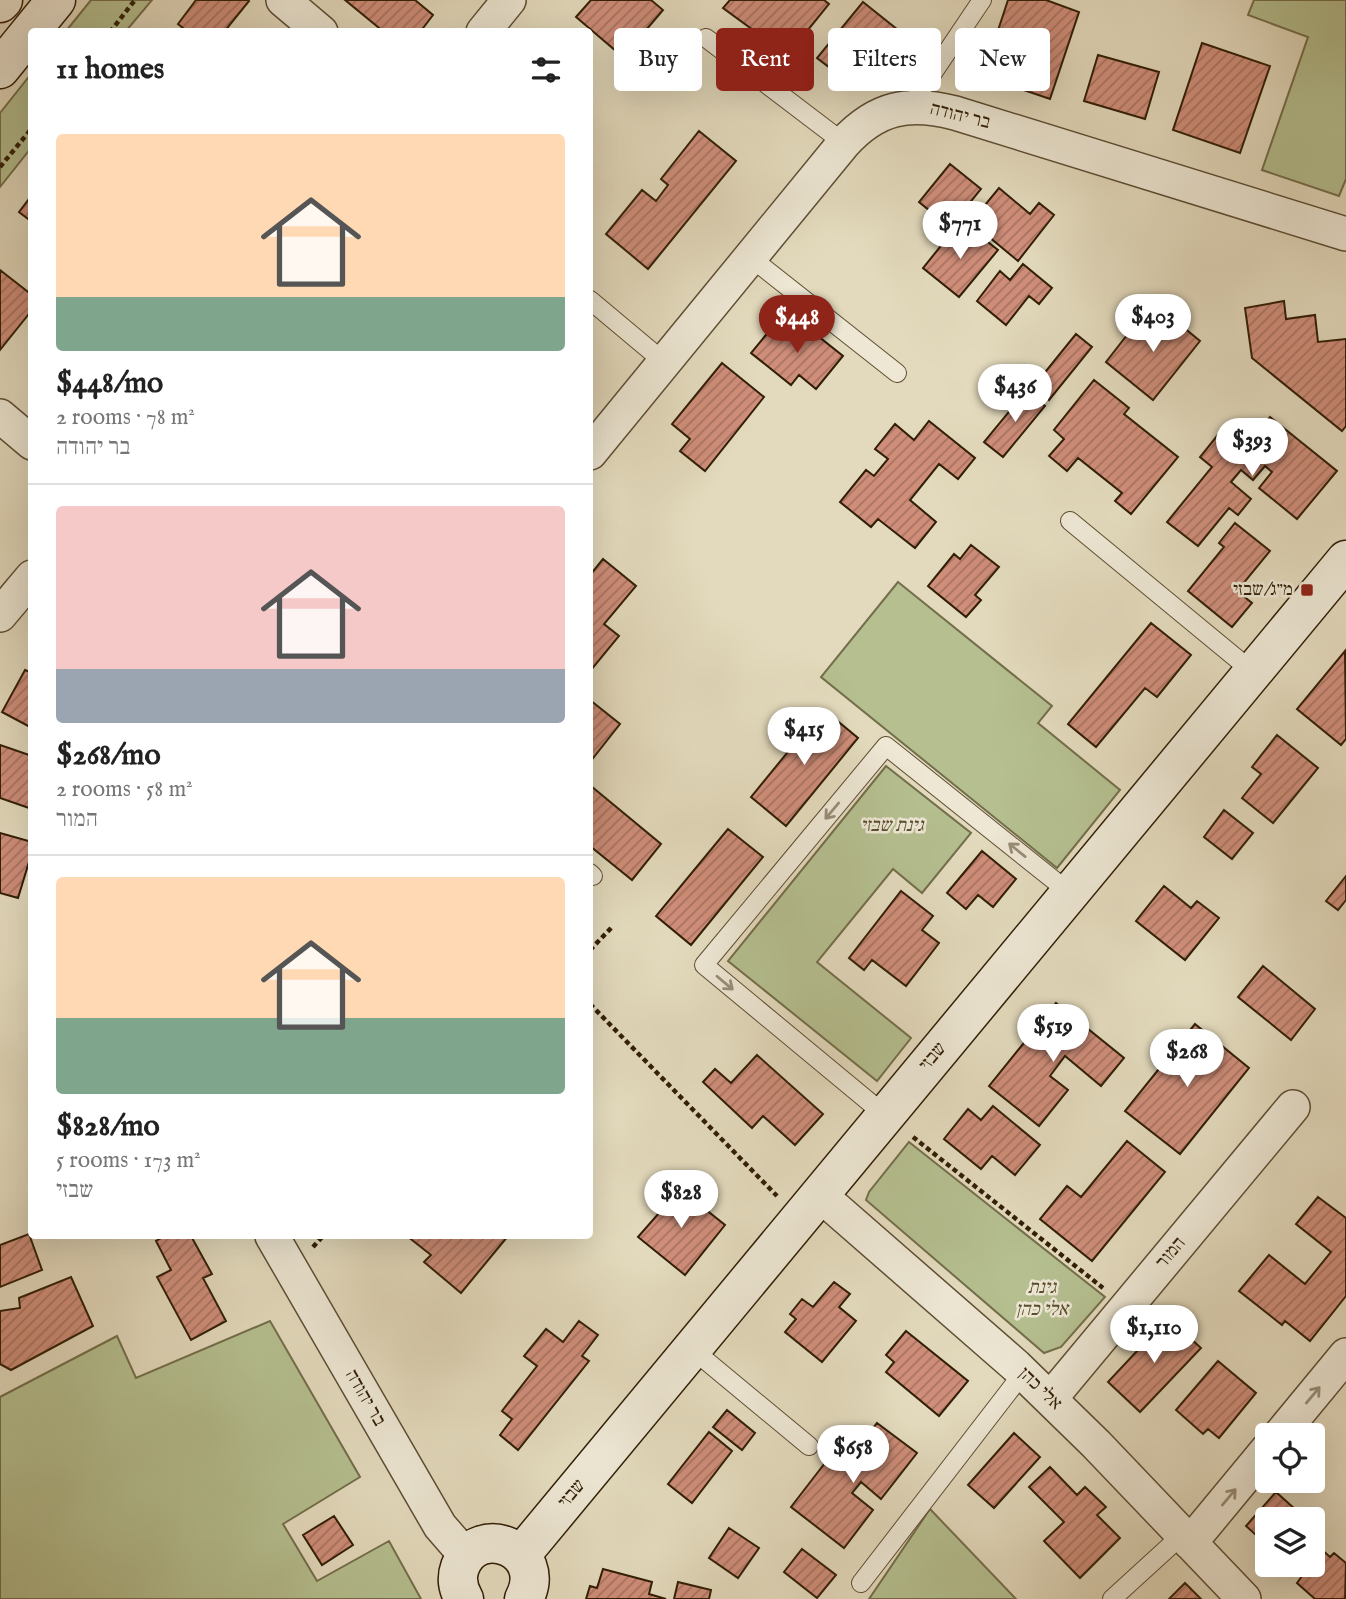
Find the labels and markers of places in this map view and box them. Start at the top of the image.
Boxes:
pin: $771 [919,202,1001,261]
pin: $403 [1112,294,1194,354]
pin: $448 [756,296,838,355]
pin: $436 [974,364,1056,424]
pin: $393 [1211,419,1293,478]
place label: מ״ג/שבזי [1233,578,1293,602]
marker: מ״ג/שבזי [1299,582,1315,598]
pin: $415 [763,708,845,767]
pin: $519 [1012,1004,1094,1064]
pin: $268 [1146,1030,1228,1089]
pin: $828 [640,1170,722,1230]
pin: $1,110 [1097,1306,1211,1365]
pin: $658 [812,1426,894,1485]

